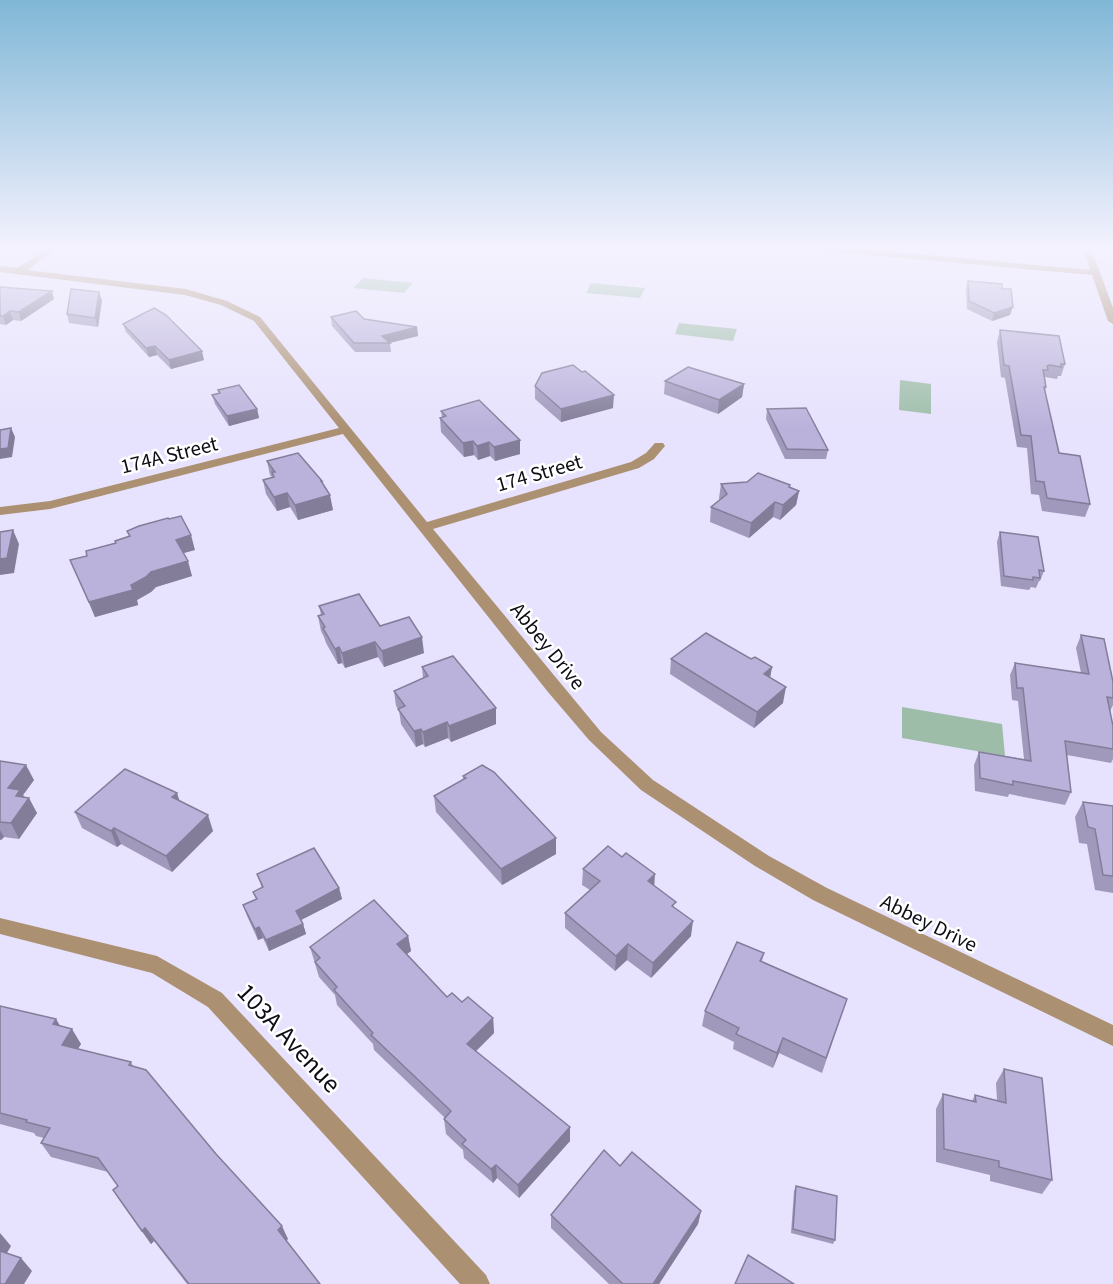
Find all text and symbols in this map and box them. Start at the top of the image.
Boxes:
street label: 174A Street [117,428,221,482]
street label: 174 Street [493,446,585,500]
street label: Abbey Drive [503,596,593,696]
street label: Abbey Drive [875,887,983,959]
street label: 103A Avenue [228,975,350,1101]

